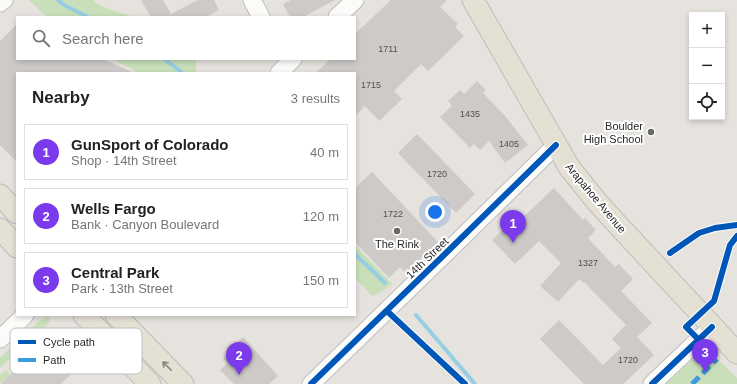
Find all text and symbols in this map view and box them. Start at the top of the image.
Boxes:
map controls [689,12,725,120]
button: + [689,12,725,48]
search box [16,16,356,60]
icon: search [30,27,52,49]
text: Search here [62,30,144,47]
house number: 1711 [378,44,398,54]
button: − [689,48,725,84]
house number: 1715 [361,80,381,90]
button: locate [689,84,725,120]
text: Nearby [32,88,90,107]
text: 3 results [291,91,340,106]
house number: 1435 [460,109,480,119]
place label: Boulder High School [584,120,643,145]
marker: Boulder High School [646,127,656,137]
text: GunSport of Colorado [71,136,228,153]
house number: 1405 [499,139,519,149]
text: 1 [42,145,50,160]
text: 40 m [310,145,339,160]
text: Shop · 14th Street [71,153,177,168]
street label: Arapahoe Avenue [563,161,629,235]
house number: 1720 [427,169,447,179]
text: Wells Fargo [71,200,156,217]
your location [425,202,445,222]
text: 2 [42,209,50,224]
text: 120 m [303,209,339,224]
house number: 1722 [383,209,403,219]
pin: 1 [500,210,526,243]
text: Bank · Canyon Boulevard [71,217,219,232]
marker: The Rink [392,226,402,236]
street label: 14th Street [403,235,451,281]
place label: The Rink [375,238,420,250]
house number: 1327 [578,258,598,268]
text: Central Park [71,264,159,281]
text: 3 [42,273,50,288]
text: 150 m [303,273,339,288]
text: Park · 13th Street [71,281,173,296]
legend [10,328,142,374]
text: Cycle path [43,336,95,348]
pin: 3 [692,339,718,372]
pin: 2 [226,342,252,375]
text: Path [43,354,66,366]
house number: 1720 [618,355,638,365]
one-way arrow [162,361,171,371]

